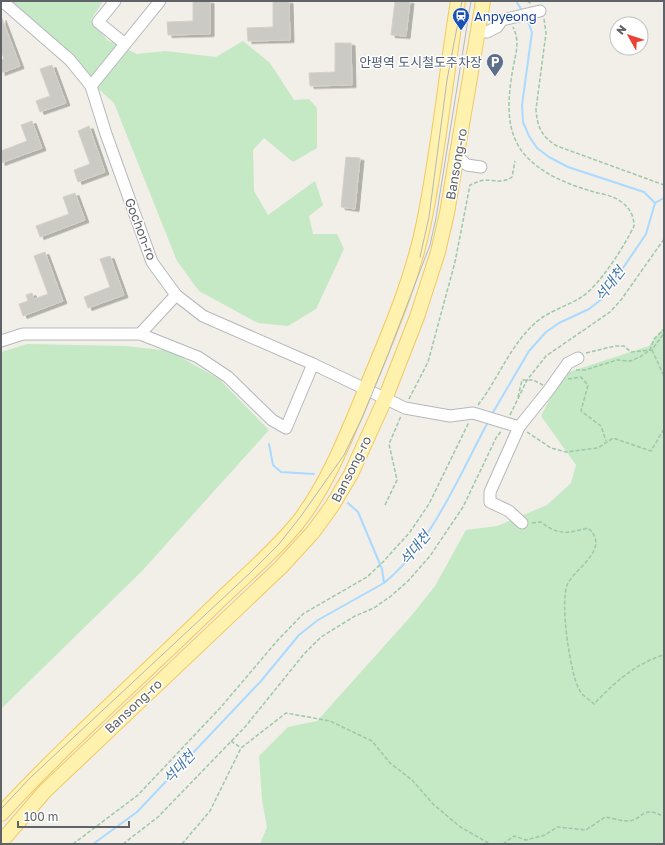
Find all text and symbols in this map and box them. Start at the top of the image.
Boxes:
station icon: Anpyeong [451,6,471,31]
place label: Anpyeong [474,8,537,24]
north arrow [609,16,649,56]
text: N [613,22,629,37]
parking icon: 안평역 도시철도주차장 [485,52,505,77]
place label: 안평역 도시철도주차장 [359,54,482,70]
street label: Bansong-ro [442,127,470,201]
street label: Gochon-ro [122,196,160,263]
water label: 석대천 [591,262,629,304]
street label: Bansong-ro [327,433,375,505]
water label: 석대천 [396,526,434,568]
street label: Bansong-ro [101,675,165,737]
water label: 석대천 [159,746,199,787]
scale bar [18,803,129,829]
text: 100 m [24,809,58,824]

